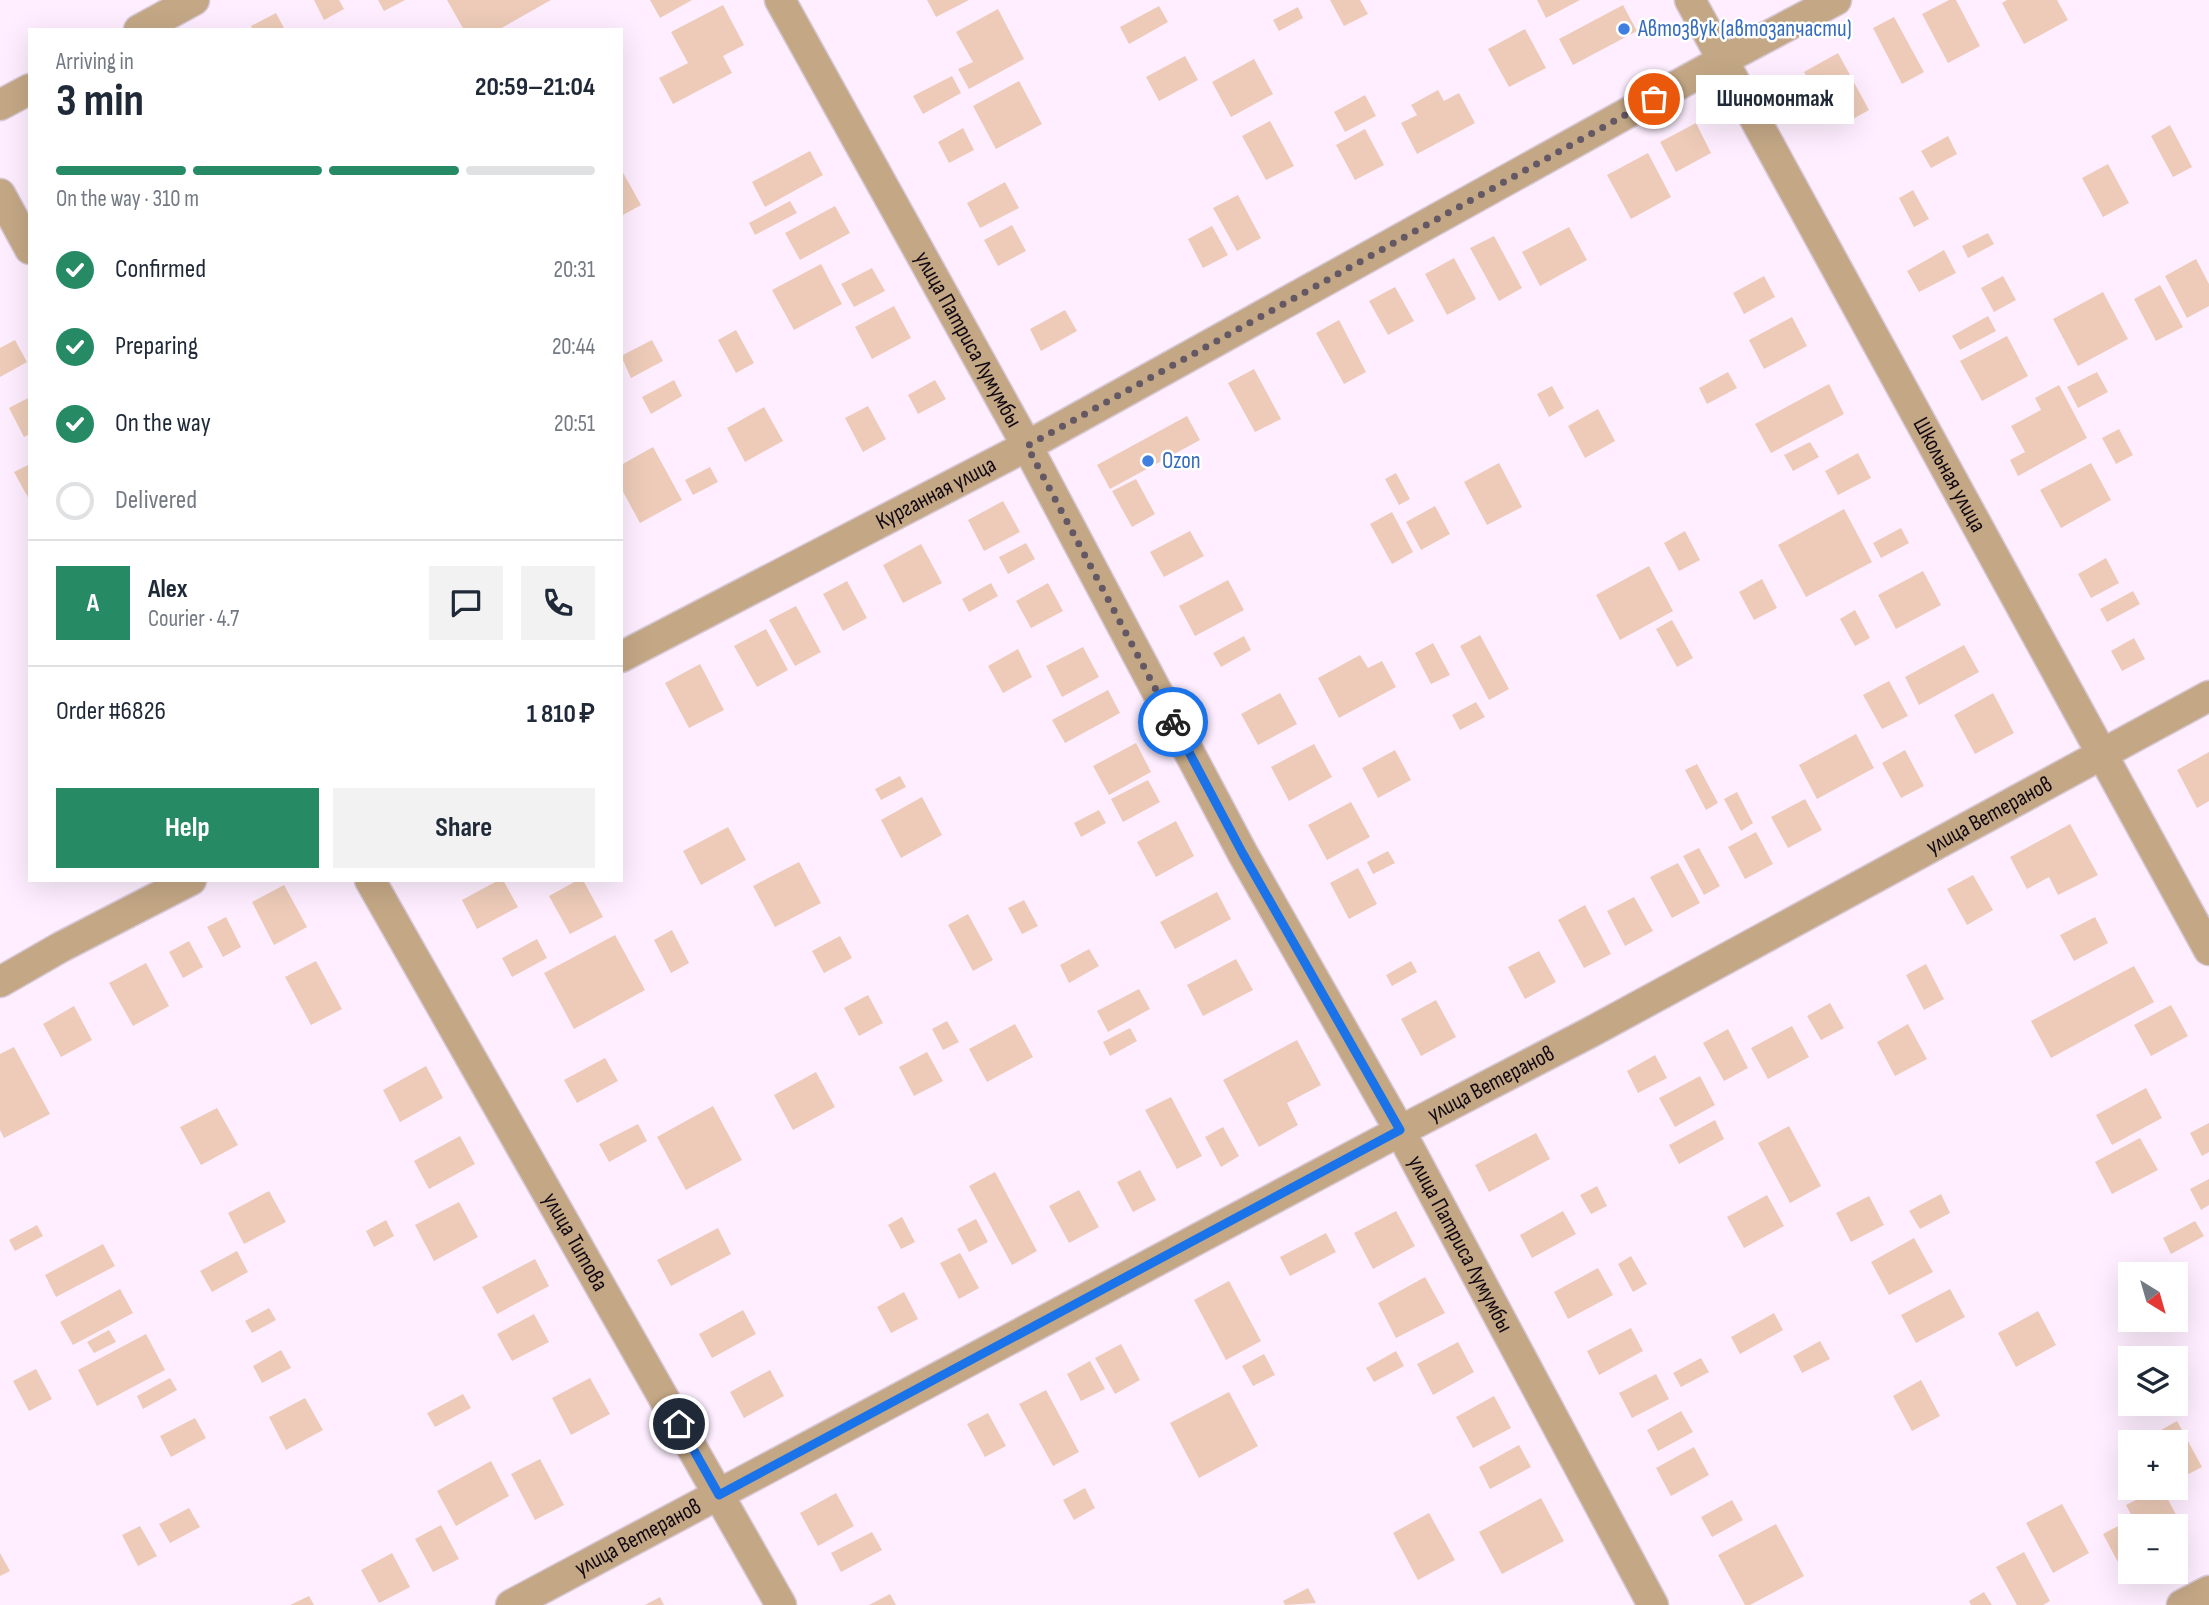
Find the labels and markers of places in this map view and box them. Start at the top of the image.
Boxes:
place label: Автозвук (автозапчасти) [1637,15,1852,43]
marker: Автозвук (автозапчасти) [1616,21,1632,37]
pin [1624,69,1684,129]
callout: Шиномонтаж [1696,74,1854,124]
place label: Ozon [1162,447,1201,475]
marker: Ozon [1140,453,1156,469]
pin [649,1394,709,1454]

